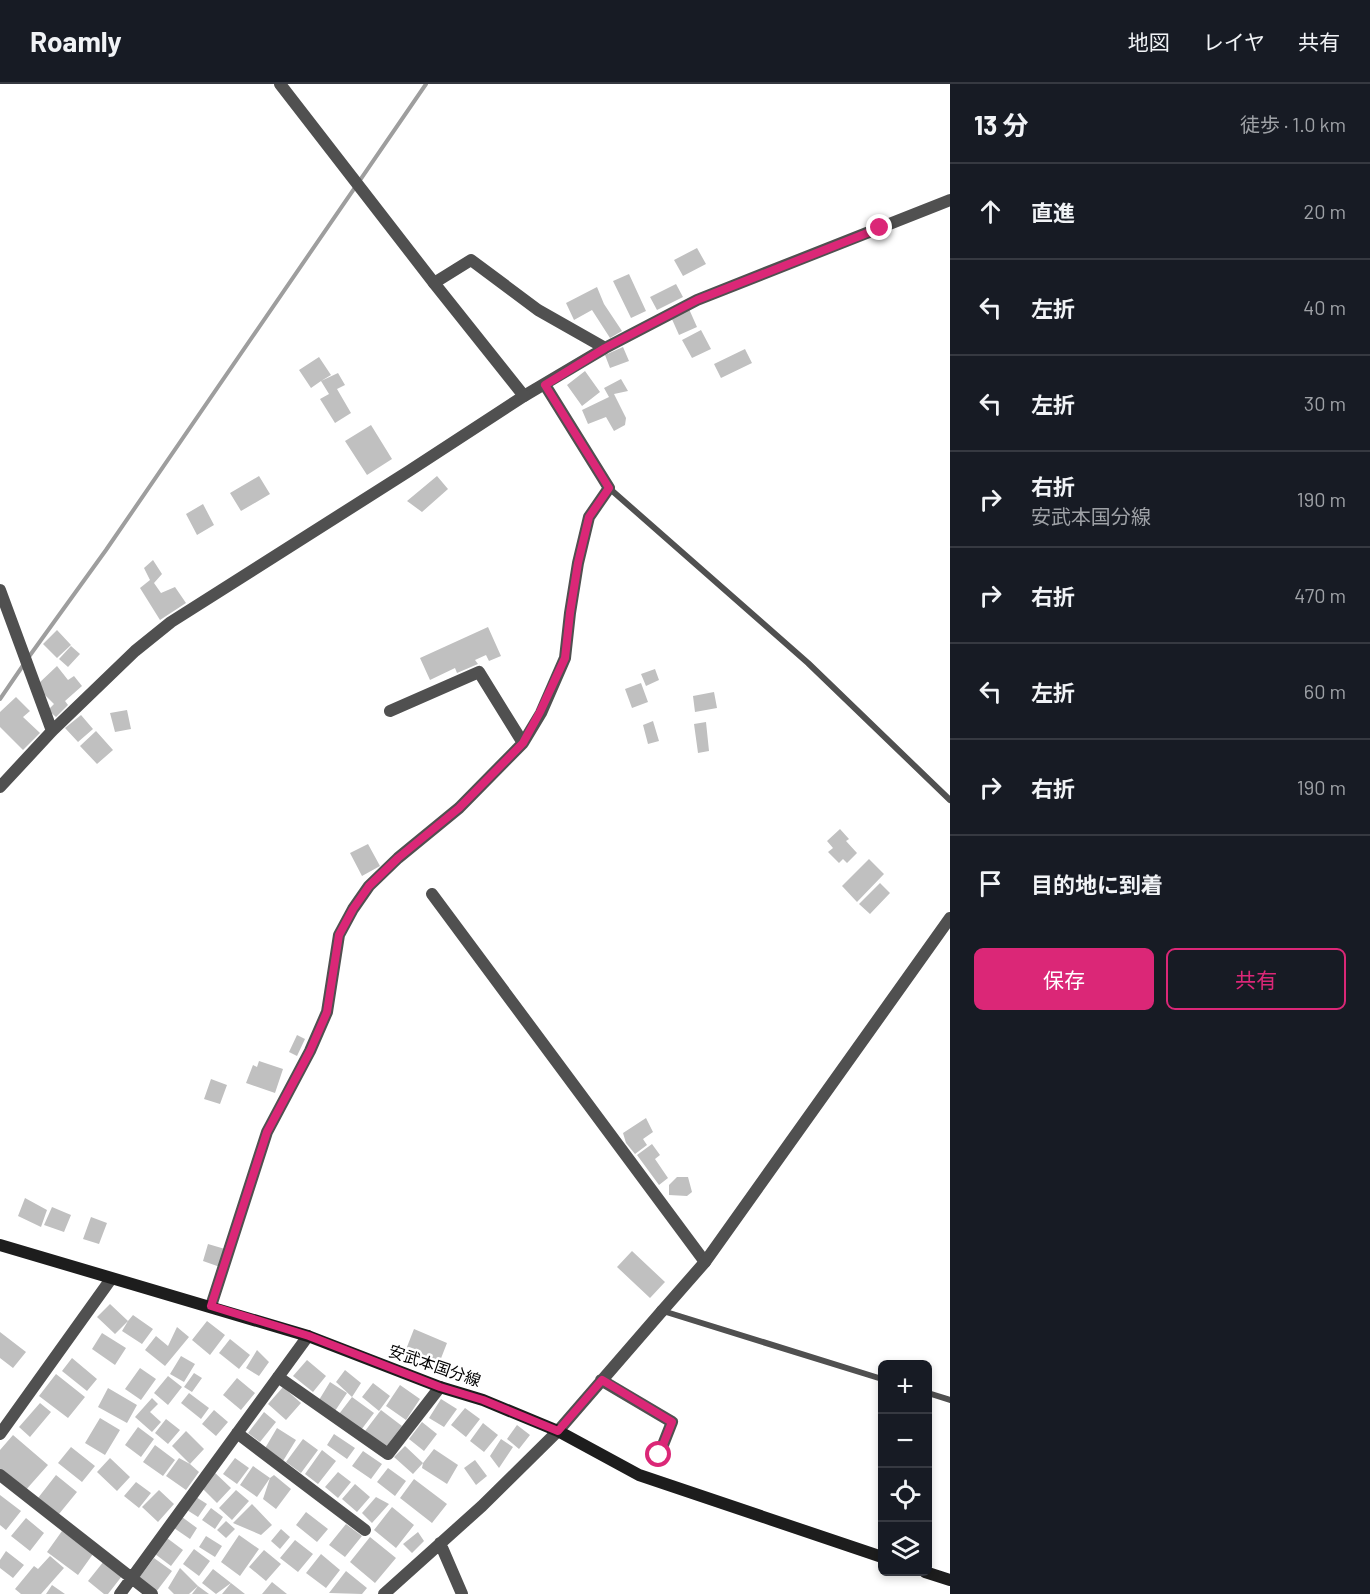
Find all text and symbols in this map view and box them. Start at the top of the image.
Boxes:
text: Roamly [30,24,122,58]
text: 地図 [1128,29,1170,54]
text: レイヤ [1203,29,1265,54]
text: 共有 [1298,29,1340,54]
text: 13 分 [974,109,1028,140]
text: 徒歩 · 1.0 km [1240,112,1346,136]
icon: ahead [974,195,1007,228]
text: 直進 [1031,199,1075,225]
text: 20 m [1303,199,1346,223]
route end [866,214,892,240]
icon: left [974,291,1007,324]
text: 左折 [1031,295,1075,321]
text: 40 m [1303,295,1346,319]
icon: left [974,387,1007,420]
text: 左折 [1031,391,1075,417]
text: 30 m [1304,391,1346,415]
text: 右折 [1031,473,1075,499]
icon: right [974,483,1007,516]
text: 190 m [1297,487,1346,511]
text: 安武本国分線 [1031,504,1151,528]
icon: right [974,579,1007,612]
text: 右折 [1031,583,1075,609]
text: 470 m [1294,583,1346,607]
icon: left [974,675,1007,708]
text: 左折 [1031,679,1075,705]
text: 60 m [1304,679,1346,703]
icon: right [974,771,1007,804]
text: 右折 [1031,775,1075,801]
text: 190 m [1297,775,1346,799]
icon: arrive [974,867,1007,900]
text: 目的地に到着 [1031,871,1163,897]
button: 保存 [974,948,1154,1010]
button: 共有 [1166,948,1346,1010]
street label: 安武本国分線 [387,1340,483,1390]
map controls [878,1360,932,1576]
button: + [878,1360,932,1414]
button: − [878,1414,932,1468]
route start [645,1441,671,1467]
button: locate [878,1468,932,1522]
button: layers [878,1522,932,1576]

